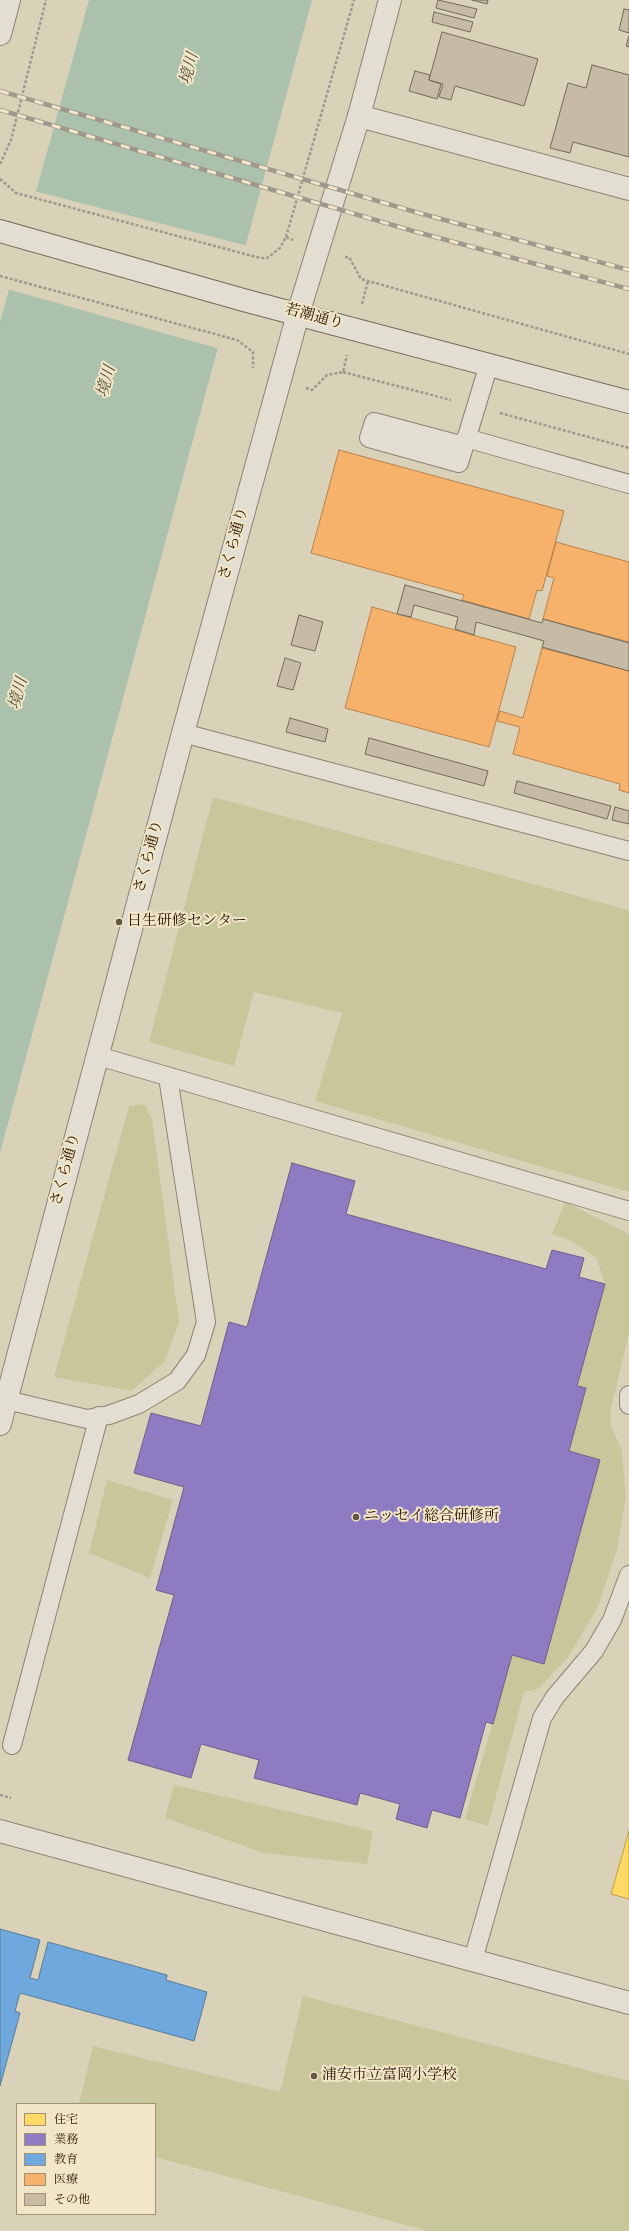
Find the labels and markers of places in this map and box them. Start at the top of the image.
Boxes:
place label: 日生研修センター [127,913,247,931]
marker: 日生研修センター [114,917,124,927]
place label: ニッセイ総合研修所 [364,1508,499,1526]
marker: ニッセイ総合研修所 [351,1512,361,1522]
place label: 浦安市立富岡小学校 [322,2067,457,2085]
marker: 浦安市立富岡小学校 [309,2071,319,2081]

